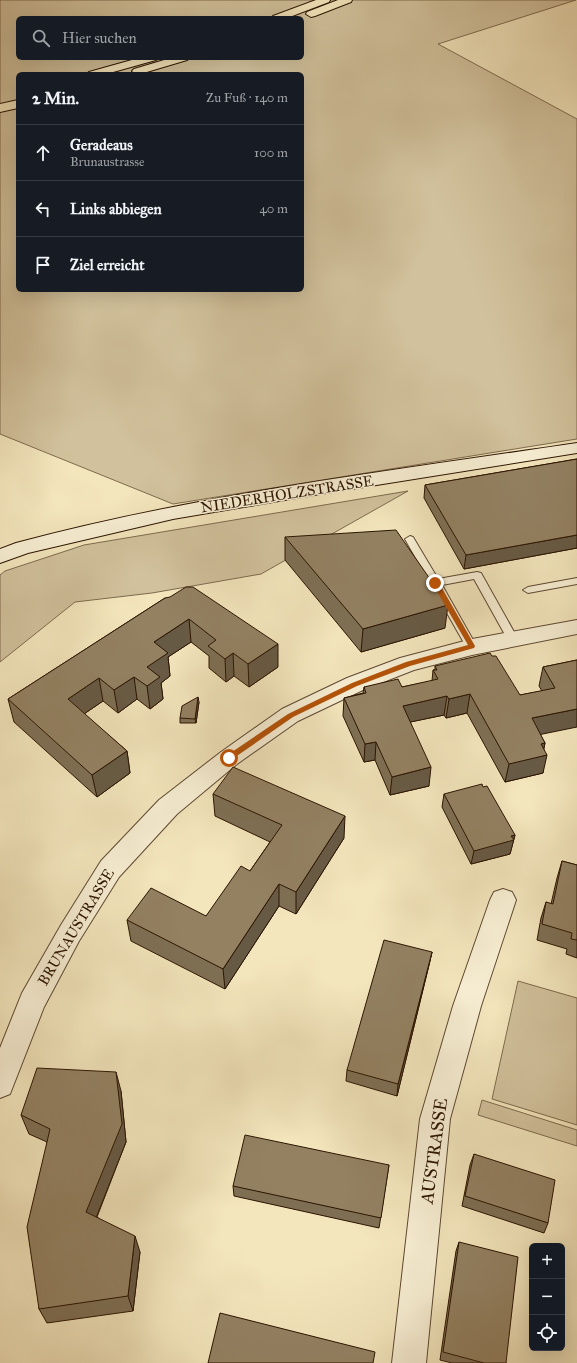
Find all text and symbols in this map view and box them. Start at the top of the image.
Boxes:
search box [16,16,304,60]
icon: search [30,27,52,49]
text: Hier suchen [62,29,137,47]
text: 2 Min. [32,88,79,109]
text: Zu Fuß · 140 m [206,90,288,106]
text: Geradeaus [70,136,133,154]
icon: ahead [32,142,54,164]
text: 100 m [254,145,288,161]
text: Brunaustrasse [70,154,144,170]
icon: left [32,198,54,220]
text: Links abbiegen [70,200,162,218]
text: 40 m [259,201,288,217]
icon: arrive [32,254,54,276]
text: Ziel erreicht [70,256,145,274]
street label: NIEDERHOLZSTRASSE [199,471,375,517]
route end [426,574,444,592]
route start [220,749,238,767]
street label: BRUNAUSTRASSE [34,865,118,989]
street label: AUSTRASSE [416,1097,452,1206]
map controls [529,1243,565,1351]
button: + [529,1243,565,1279]
button: − [529,1279,565,1315]
button: locate [529,1315,565,1351]

